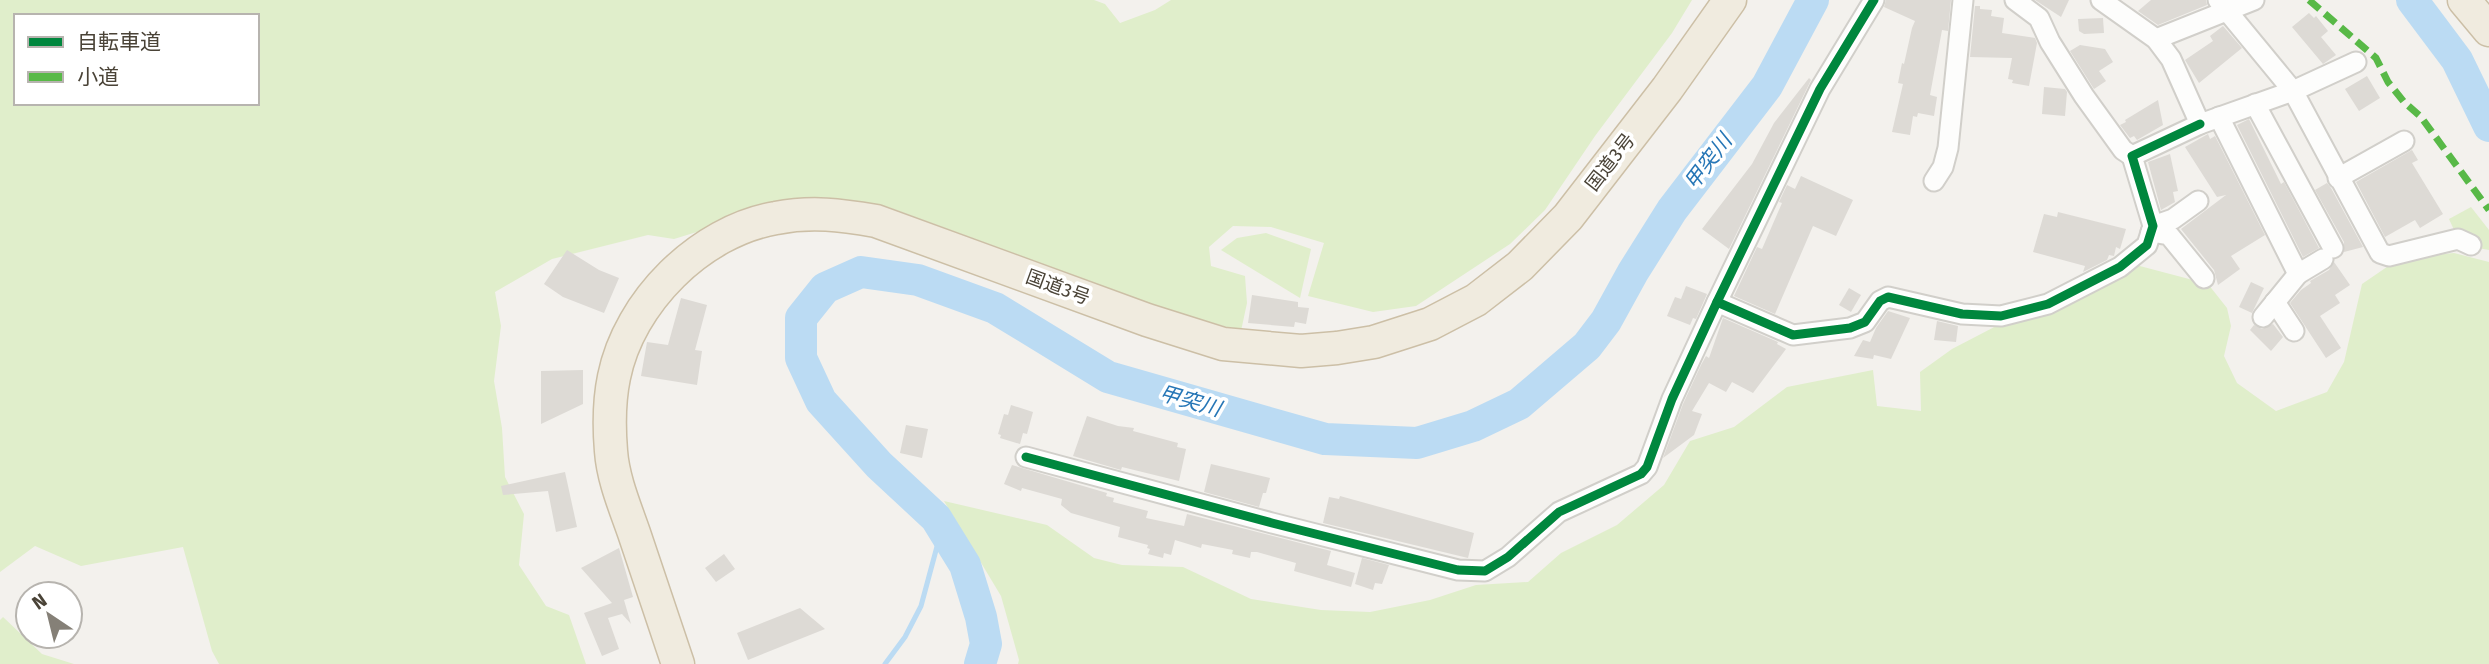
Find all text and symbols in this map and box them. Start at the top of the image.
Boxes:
legend [14,14,259,105]
text: 自転車道 [77,29,161,55]
text: 小道 [77,64,119,90]
water label: 甲突川 [1679,127,1739,195]
street label: 国道3号 [1580,129,1640,195]
street label: 国道3号 [1023,265,1093,309]
water label: 甲突川 [1156,380,1226,423]
north arrow [14,580,84,650]
text: N [28,588,51,615]

